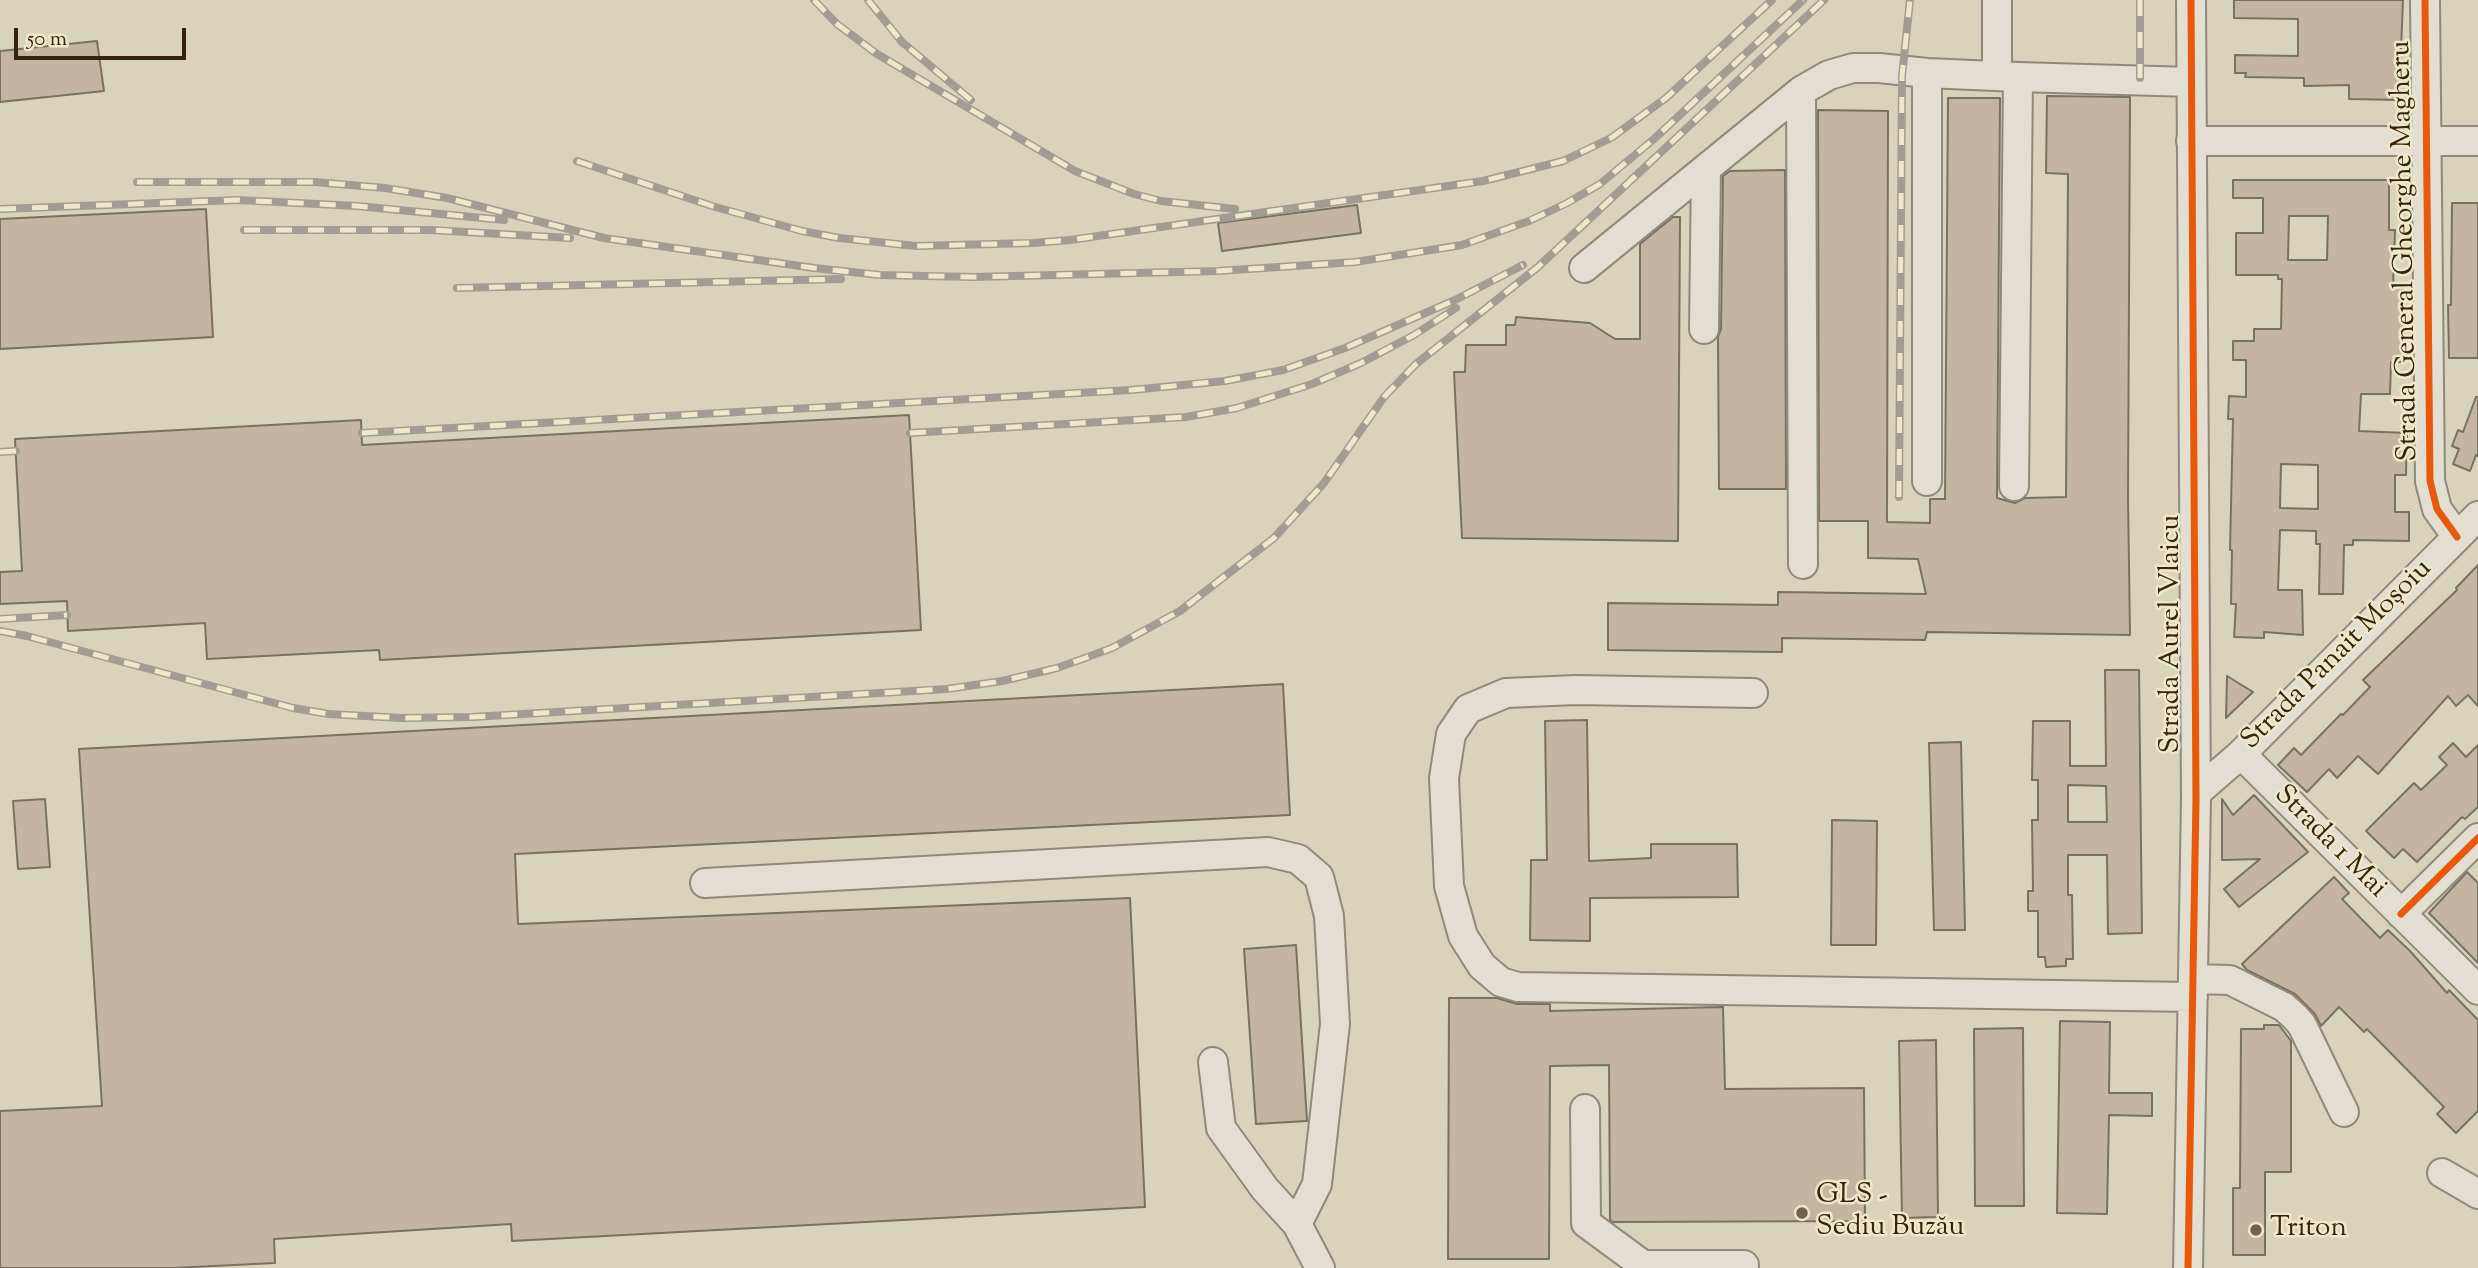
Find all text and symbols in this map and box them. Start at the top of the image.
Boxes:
scale bar [18,14,189,58]
text: 50 m [27,25,67,55]
street label: Strada General Gheorghe Magheru [2387,40,2427,462]
street label: Strada Aurel Vlaicu [2156,515,2190,753]
street label: Strada Panait Moșoiu [2236,554,2440,758]
street label: Strada 1 Mai [2265,779,2393,907]
place label: GLS - Sediu Buzău [1816,1180,1964,1246]
marker: GLS - Sediu Buzău [1794,1205,1810,1221]
place label: Triton [2270,1213,2347,1247]
marker: Triton [2248,1222,2264,1238]

